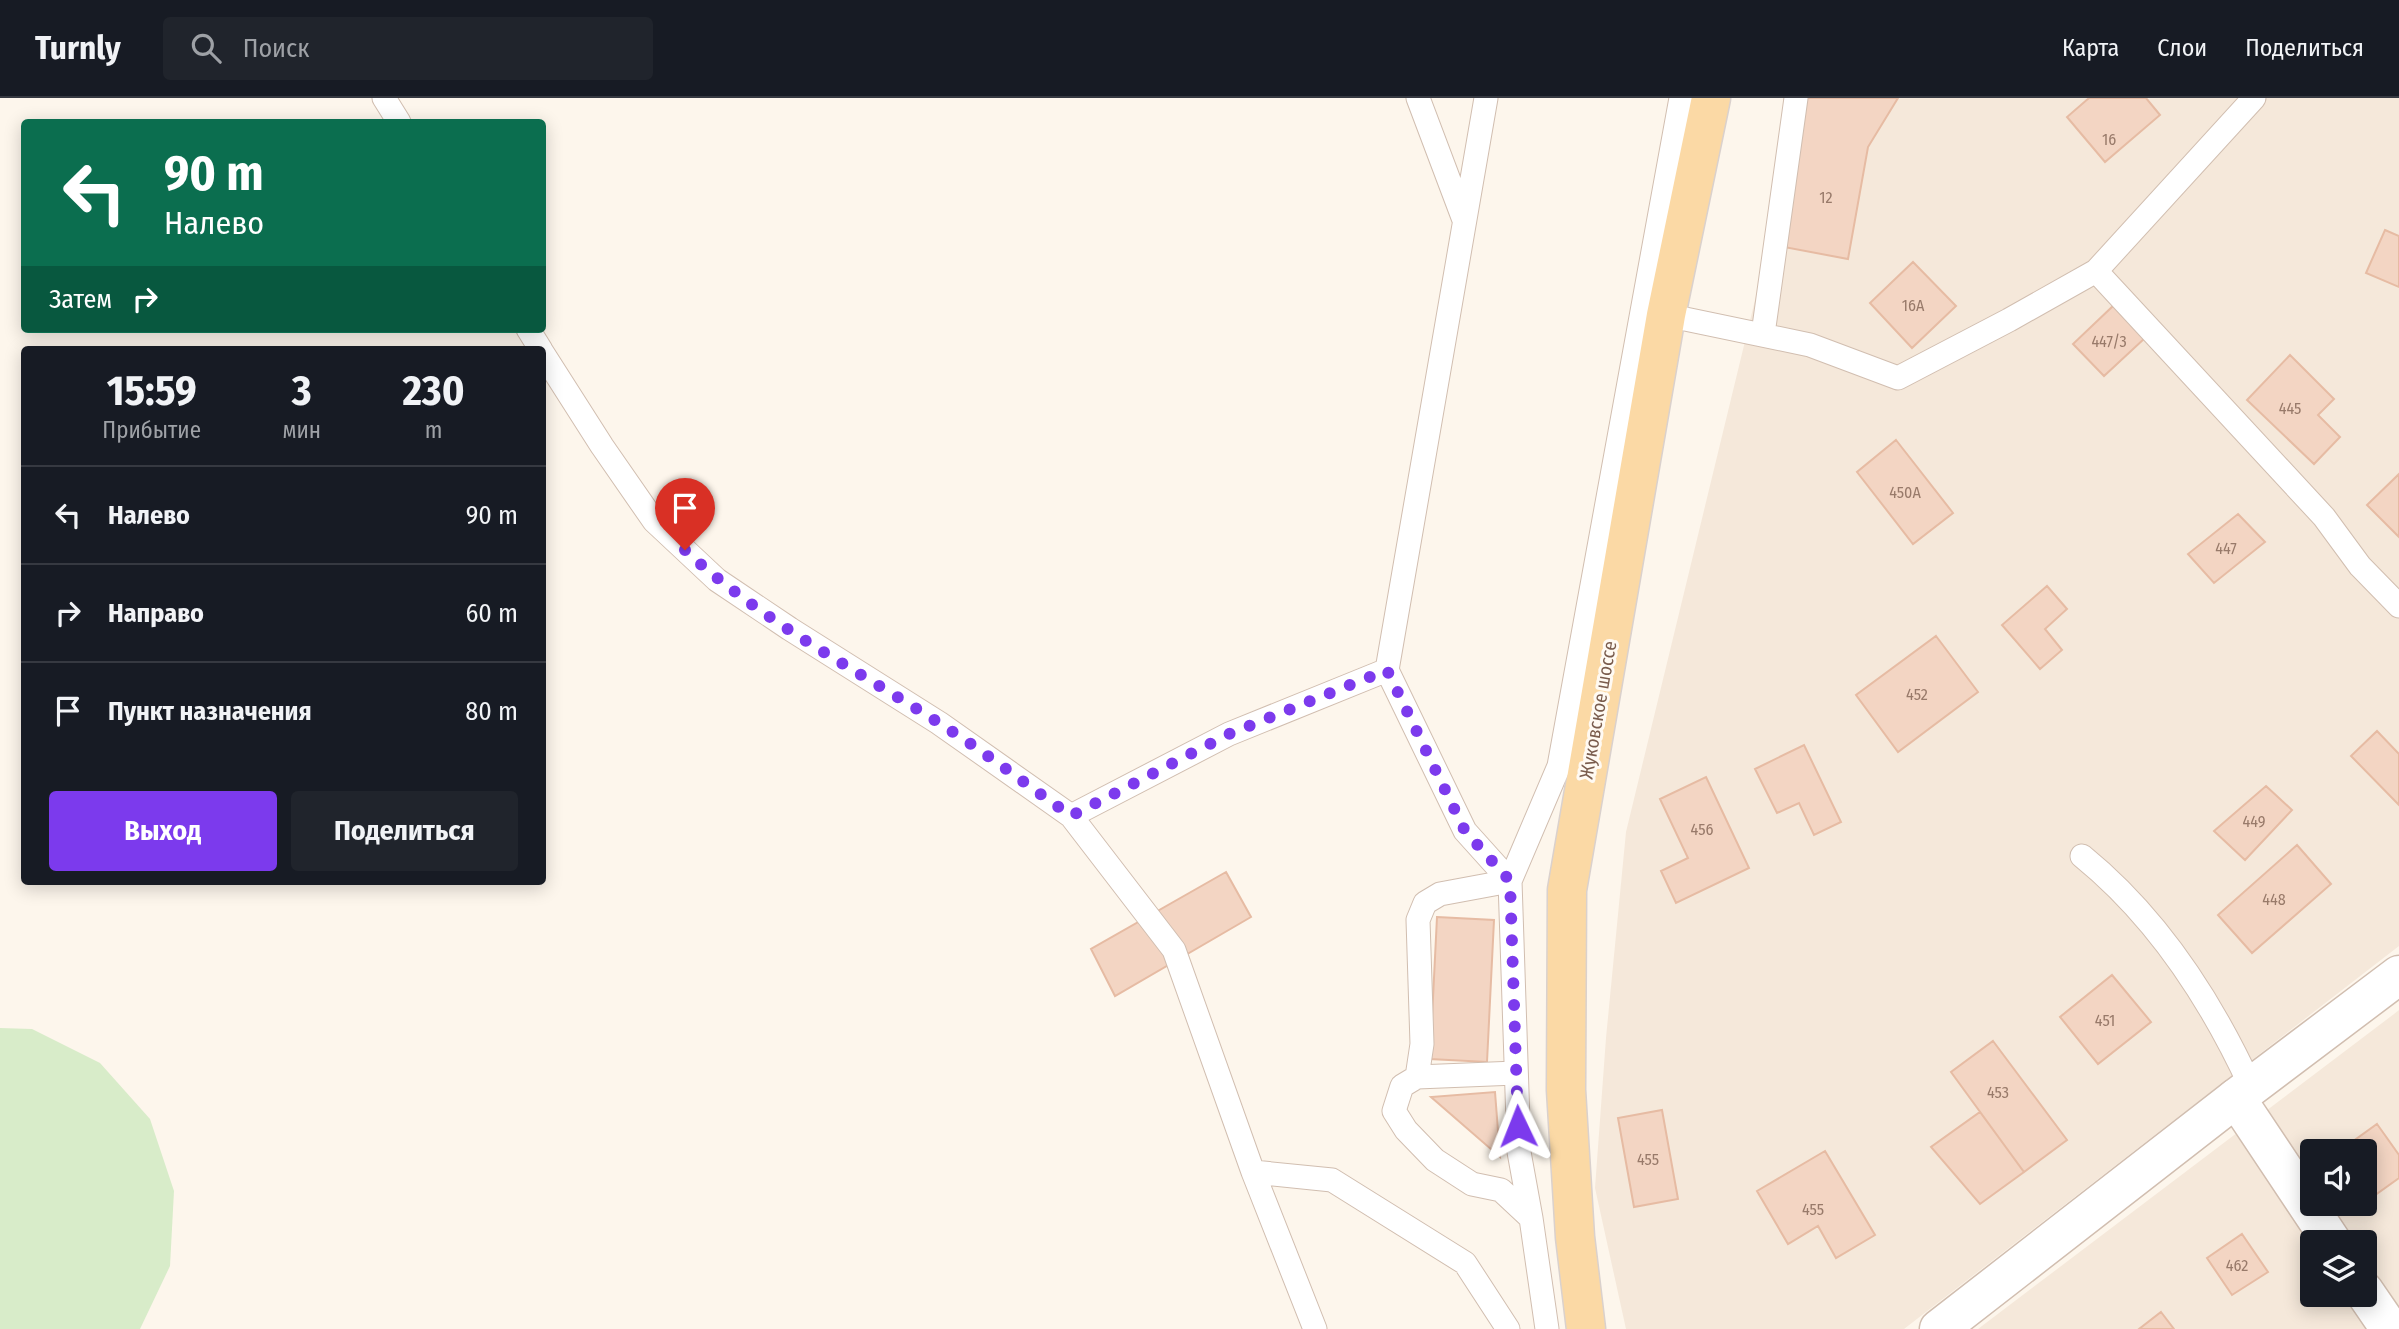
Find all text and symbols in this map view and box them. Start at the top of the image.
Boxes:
search box [163,17,653,80]
text: Turnly [35,28,121,68]
icon: search [187,29,225,67]
text: Поиск [243,33,309,64]
text: Карта [2062,34,2119,62]
text: Слои [2157,34,2207,62]
text: Поделиться [2245,34,2364,62]
house number: 16 [2102,130,2116,149]
text: 90 m [164,144,264,203]
icon: left [49,147,140,238]
house number: 12 [1819,188,1833,207]
text: Налево [164,204,264,242]
icon: right [126,280,164,318]
text: Затем [49,284,112,315]
house number: 16А [1902,296,1925,315]
house number: 447/3 [2091,332,2127,351]
text: 15:59 [107,366,197,416]
text: 3 [292,366,312,416]
text: 230 [402,366,465,416]
house number: 445 [2279,399,2301,418]
text: Прибытие [102,416,201,444]
text: мин [282,416,321,444]
text: m [425,416,442,444]
pin [655,478,715,550]
house number: 450А [1889,483,1921,502]
icon: arrive [666,489,704,527]
icon: left [49,496,87,534]
text: Налево [108,500,190,531]
text: 90 m [466,500,518,531]
house number: 447 [2215,539,2237,558]
icon: right [49,594,87,632]
text: Направо [108,598,204,629]
text: 60 m [465,598,518,629]
street label: Жуковское шоссе [1575,639,1621,781]
house number: 452 [1906,685,1928,704]
icon: arrive [49,692,87,730]
text: Пункт назначения [108,696,312,727]
text: 80 m [465,696,518,727]
button: Выход [49,791,277,871]
button: Поделиться [291,791,518,871]
house number: 449 [2243,812,2266,831]
house number: 456 [1691,820,1713,839]
house number: 448 [2262,890,2286,909]
house number: 451 [2095,1011,2115,1030]
house number: 453 [1987,1083,2009,1102]
position arrow [1481,1089,1555,1163]
map controls [2300,1139,2377,1307]
button: sound [2300,1139,2377,1216]
house number: 455 [1637,1150,1659,1169]
house number: 455 [1802,1200,1824,1219]
button: layers [2300,1230,2377,1307]
house number: 462 [2226,1256,2248,1275]

